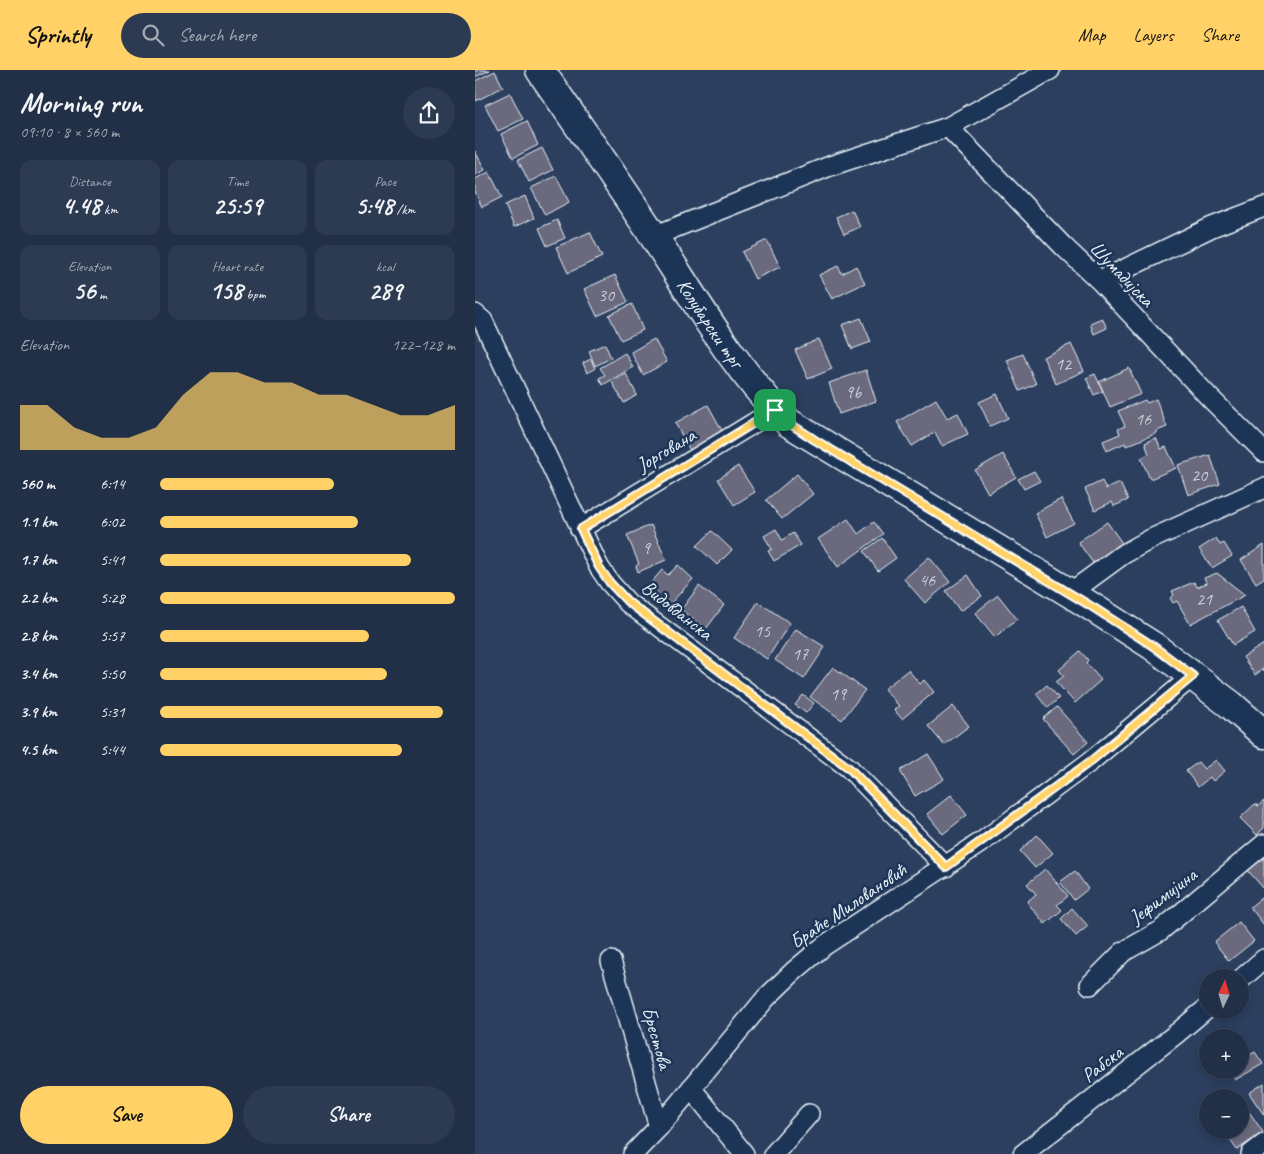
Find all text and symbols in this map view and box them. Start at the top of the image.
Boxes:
search box [121,13,471,58]
text: Sprintly [25,20,91,50]
icon: search [139,21,167,49]
text: Search here [179,23,256,47]
text: Map [1078,24,1106,46]
text: Layers [1134,24,1173,46]
text: Share [1201,24,1239,46]
text: Morning run [20,85,142,120]
button: share [403,87,455,139]
text: 09:10 · 8 × 560 m [20,122,119,142]
text: Distance [69,173,111,190]
text: Time [227,173,248,190]
text: Pace [374,173,396,190]
text: 4.48 [62,190,101,222]
text: 25:59 [213,190,262,222]
text: 5:48 [355,190,393,222]
text: km [101,201,118,218]
text: /km [393,201,415,218]
street label: Шумадијска [1084,236,1160,313]
text: Elevation [68,258,111,275]
text: Heart rate [212,258,263,275]
text: kcal [376,258,394,275]
street label: Колубарски трг [672,274,751,375]
text: 56 [73,275,96,307]
text: 158 [210,275,243,307]
text: 289 [368,275,402,307]
house number: 30 [598,284,616,306]
text: m [96,286,107,303]
text: bpm [243,286,265,303]
text: Elevation [20,335,69,355]
text: 122–128 m [392,335,455,355]
house number: 12 [1055,353,1073,375]
house number: 9b [845,381,862,403]
pin [754,389,796,431]
icon: arrive [761,396,789,424]
house number: 16 [1135,408,1152,430]
street label: Јоргована [631,422,701,478]
house number: 20 [1191,464,1209,486]
text: 560 m [20,474,55,494]
text: 6:14 [100,474,125,494]
text: 1.1 km [20,512,57,532]
text: 6:02 [100,512,125,532]
house number: 9 [642,537,652,559]
text: 1.7 km [20,550,57,570]
text: 5:41 [100,550,125,570]
house number: 46 [919,569,936,591]
street label: Видовданска [636,574,719,646]
text: 2.2 km [20,588,57,608]
text: 5:28 [100,588,125,608]
house number: 21 [1196,588,1213,610]
house number: 15 [754,620,771,642]
text: 2.8 km [20,626,57,646]
text: 5:57 [100,626,125,646]
house number: 17 [792,643,809,665]
text: 3.4 km [20,664,57,684]
text: 5:50 [100,664,125,684]
house number: 19 [830,683,848,705]
text: 3.9 km [20,702,57,722]
text: 5:31 [100,702,125,722]
text: 4.5 km [20,740,57,760]
text: 5:44 [100,740,125,760]
street label: Браће Миловановић [785,857,912,954]
street label: Јефимијина [1123,861,1203,930]
north arrow [1199,969,1249,1019]
map controls [1199,969,1249,1139]
street label: Брестова [636,1004,678,1074]
button: + [1199,1029,1249,1079]
street label: Рабска [1076,1039,1129,1088]
button: Save [20,1086,233,1144]
button: Share [243,1086,455,1144]
button: − [1199,1089,1249,1139]

